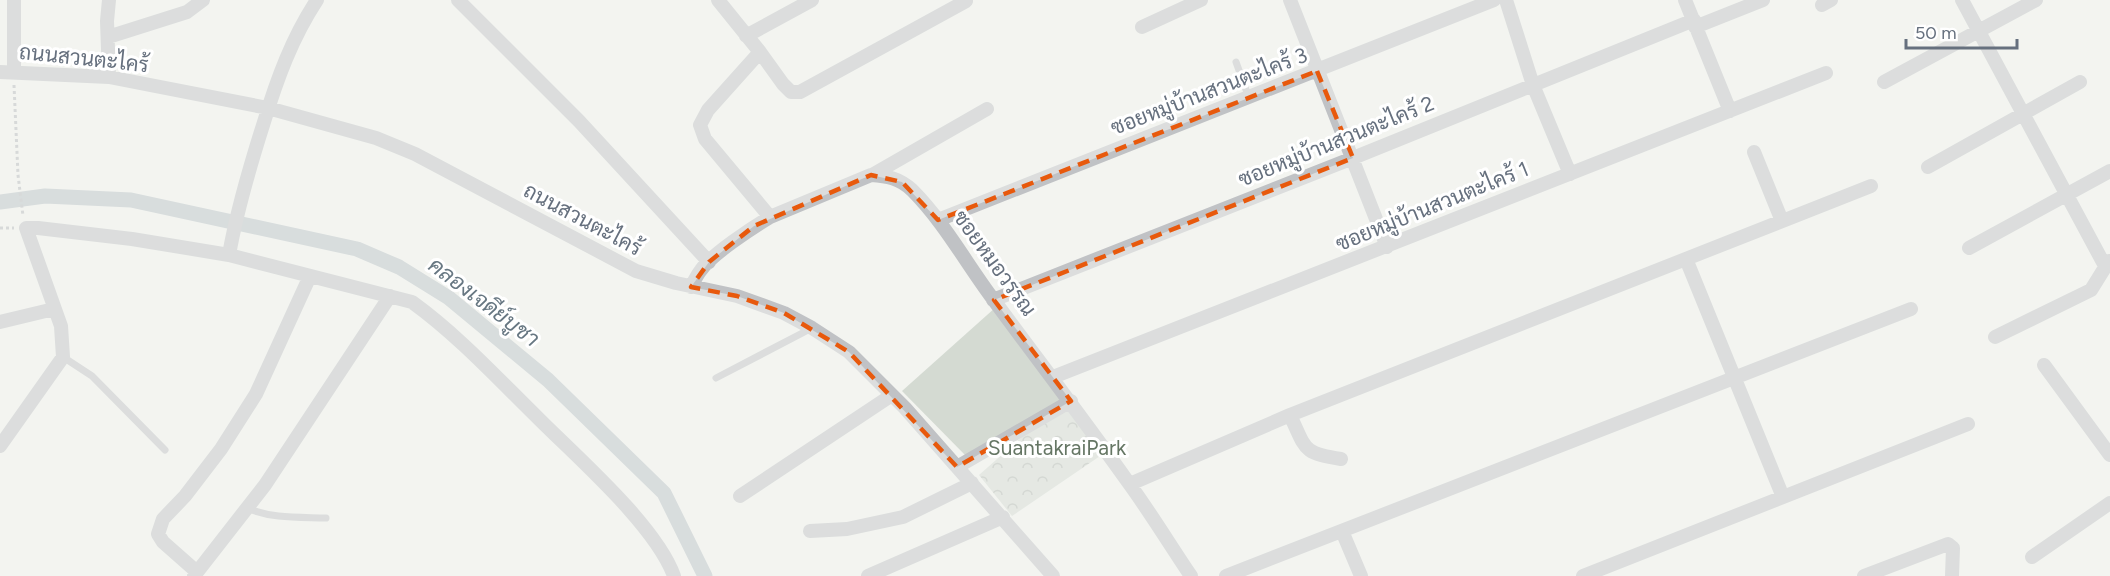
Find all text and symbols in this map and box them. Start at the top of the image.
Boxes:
scale bar [1906,12,2017,50]
text: 50 m [1915,22,1957,44]
street label: ถนนสวนตะไคร้ [18,39,151,77]
street label: ซอยหมู่บ้านสวนตะไคร้ 3 [1107,42,1312,143]
street label: ซอยหมู่บ้านสวนตะไคร้ 2 [1234,90,1439,194]
street label: ซอยหมู่บ้านสวนตะไคร้ 1 [1332,156,1533,259]
street label: ถนนสวนตะไคร้ [520,177,647,261]
street label: ซอยหมอวรรณ [948,205,1042,321]
water label: คลองเจดีย์บูชา [422,251,545,354]
park label: SuantakraiPark [988,435,1127,460]

